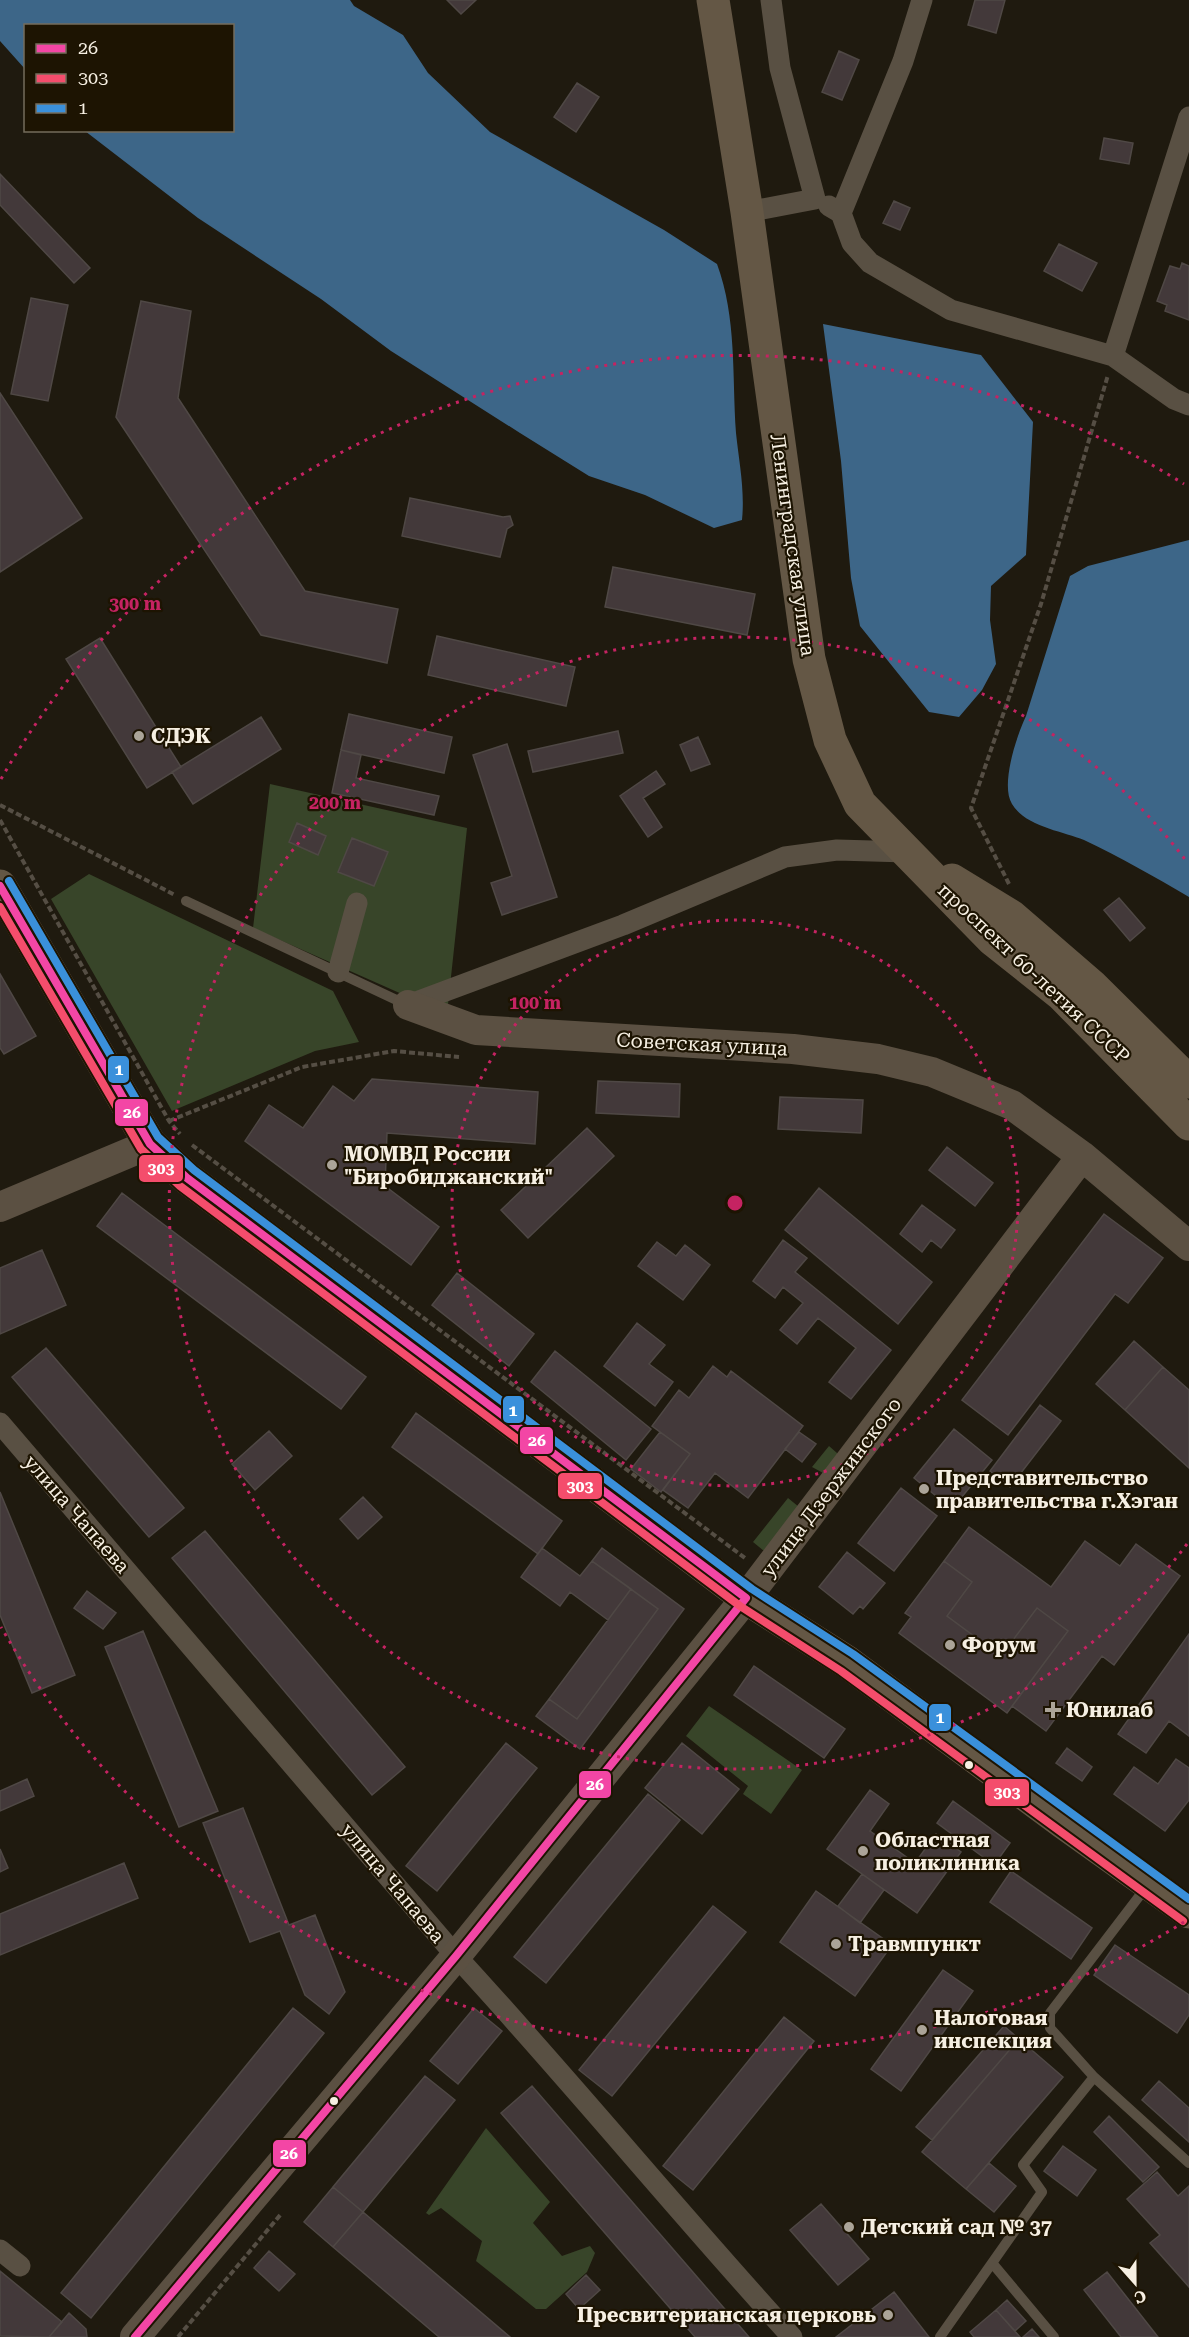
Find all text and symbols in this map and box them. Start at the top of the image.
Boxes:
legend [24,24,234,132]
text: 26 [78,37,98,58]
text: 303 [78,67,108,88]
text: 1 [78,97,88,118]
street label: Ленинградская улица [766,432,821,658]
text: 300 m [109,593,162,614]
place label: СДЭК [151,724,211,748]
marker: СДЭК [132,729,146,743]
text: 200 m [309,792,362,813]
street label: проспект 60-летия СССР [933,878,1135,1068]
text: 100 m [509,992,562,1013]
street label: Советская улица [616,1028,789,1060]
line badge: 1 [107,1055,130,1084]
text: 1 [115,1060,124,1079]
line badge: 26 [114,1098,149,1127]
text: 26 [123,1103,141,1122]
place label: МОМВД России "Биробиджанский" [344,1142,553,1189]
line badge: 303 [138,1154,184,1183]
marker: МОМВД России "Биробиджанский" [325,1158,339,1172]
text: 303 [148,1159,174,1178]
centre of rings [725,1193,745,1213]
street label: улица Дзержинского [756,1393,906,1581]
line badge: 1 [502,1395,525,1424]
text: 1 [509,1401,518,1420]
line badge: 26 [519,1426,554,1455]
text: 26 [528,1431,546,1450]
street label: улица Чапаева [19,1450,135,1578]
place label: Представительство правительства г.Хэган [936,1466,1178,1513]
line badge: 303 [557,1472,603,1500]
text: 303 [567,1477,593,1496]
marker: Представительство правительства г.Хэган [917,1482,931,1496]
place label: Форум [962,1633,1036,1657]
marker: Форум [943,1638,957,1652]
place label: Юнилаб [1066,1698,1153,1722]
marker: Юнилаб [1044,1701,1062,1719]
line badge: 1 [928,1703,952,1732]
text: 1 [936,1708,945,1727]
unlabelled marker [963,1759,975,1771]
line badge: 26 [578,1770,612,1799]
text: 26 [586,1775,604,1794]
line badge: 303 [984,1778,1030,1807]
text: 303 [994,1783,1020,1802]
street label: улица Чапаева [336,1818,450,1948]
place label: Областная поликлиника [875,1828,1020,1875]
marker: Областная поликлиника [856,1844,870,1858]
place label: Травмпункт [848,1932,981,1956]
marker: Травмпункт [829,1937,843,1951]
place label: Налоговая инспекция [934,2006,1052,2053]
marker: Налоговая инспекция [915,2023,929,2037]
unlabelled marker [328,2095,340,2107]
line badge: 26 [272,2139,307,2168]
text: 26 [280,2144,298,2163]
place label: Детский сад № 37 [861,2215,1052,2239]
marker: Детский сад № 37 [842,2220,856,2234]
north arrow [1105,2253,1165,2313]
text: С [1132,2286,1149,2307]
place label: Пресвитерианская церковь [577,2303,876,2327]
marker: Пресвитерианская церковь [881,2308,895,2322]

